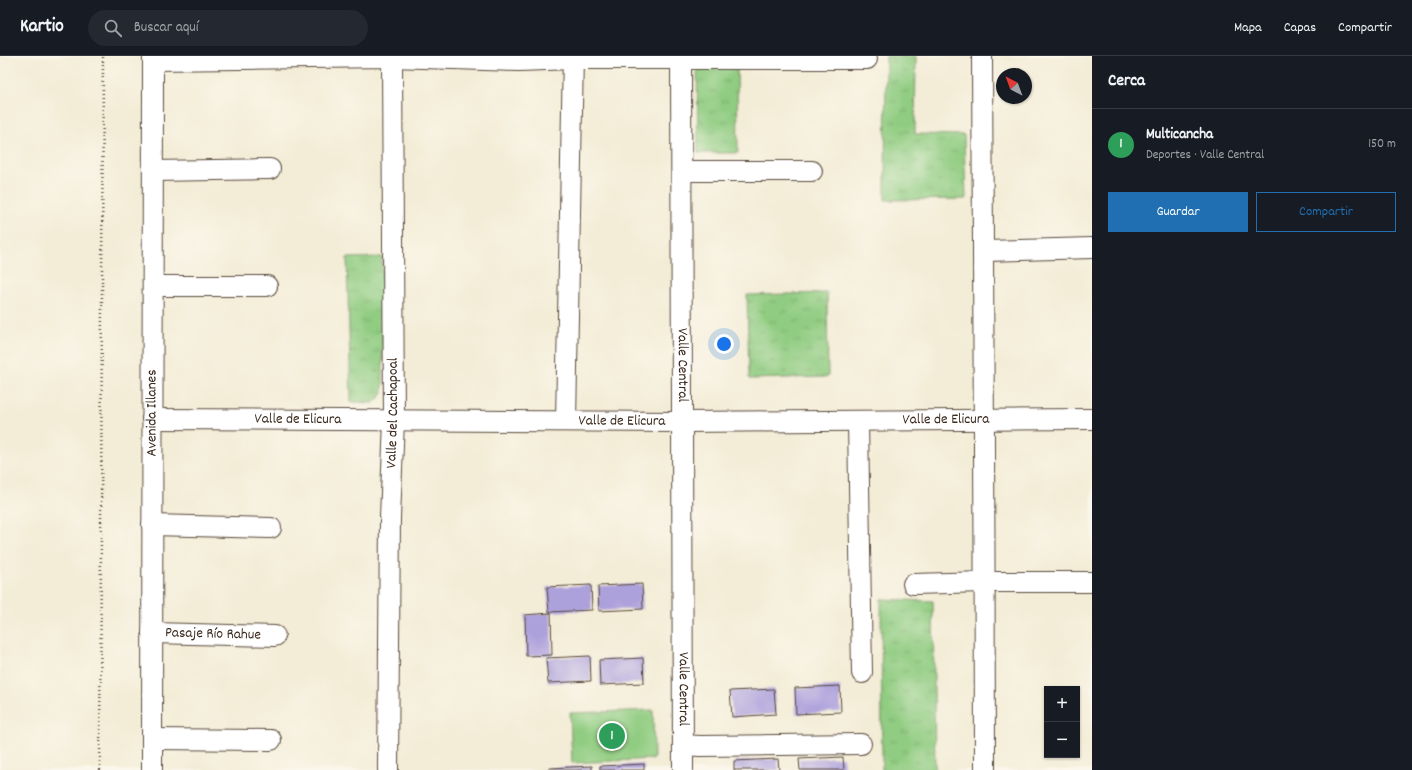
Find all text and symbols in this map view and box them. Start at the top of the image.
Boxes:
search box [88,10,368,46]
text: Kartio [20,14,64,41]
icon: search [102,17,124,39]
text: Buscar aquí [134,17,199,39]
text: Mapa [1234,18,1262,38]
text: Capas [1284,18,1316,38]
text: Compartir [1338,18,1392,38]
north arrow [996,68,1032,104]
text: Cerca [1108,70,1145,94]
text: Multicancha [1146,124,1213,146]
text: 1 [1120,135,1122,154]
text: 150 m [1368,135,1396,154]
text: Deportes · Valle Central [1146,146,1264,165]
button: Guardar [1108,192,1248,232]
button: Compartir [1256,192,1396,232]
street label: Valle Central [671,328,693,403]
your location [714,334,734,354]
street label: Valle del Cachapoal [381,357,405,469]
street label: Avenida Illanes [141,369,164,457]
street label: Valle de Elicura [255,409,342,431]
street label: Valle de Elicura [902,409,990,431]
street label: Valle de Elicura [579,410,666,433]
street label: Pasaje Río Rahue [165,622,261,647]
street label: Valle Central [672,652,694,727]
map controls [1044,686,1080,758]
button: + [1044,686,1080,722]
pin: 1 [599,721,625,751]
button: − [1044,722,1080,758]

